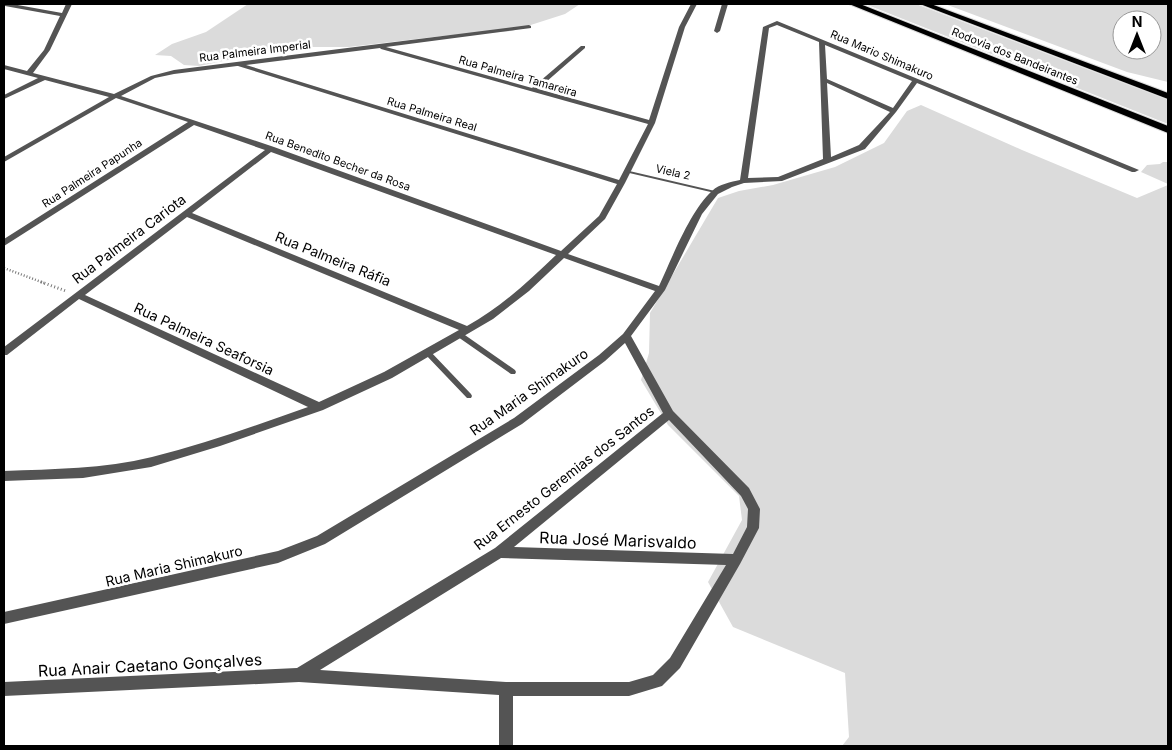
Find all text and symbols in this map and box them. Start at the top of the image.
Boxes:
north arrow [1112,10,1162,60]
text: N [1132,13,1142,30]
street label: Rodovia dos Bandeirantes [950,24,1080,88]
street label: Rua Mario Shimakuro [828,27,936,83]
street label: Rua Palmeira Imperial [198,37,312,65]
street label: Rua Palmeira Tamareira [457,52,579,100]
street label: Rua Palmeira Real [385,94,479,134]
street label: Rua Benedito Becher da Rosa [263,128,413,194]
street label: Rua Palmeira Papunha [39,135,145,211]
street label: Viela 2 [654,161,692,183]
street label: Rua Palmeira Cariota [68,190,189,287]
street label: Rua Palmeira Ráfia [273,228,394,290]
street label: Rua Palmeira Seaforsia [132,299,277,378]
street label: Rua Maria Shimakuro [466,344,591,439]
street label: Rua Ernesto Geremias dos Santos [470,402,657,553]
street label: Rua José Marisvaldo [539,527,697,553]
street label: Rua Maria Shimakuro [104,541,244,590]
street label: Rua Anair Caetano Gonçalves [37,649,263,681]

